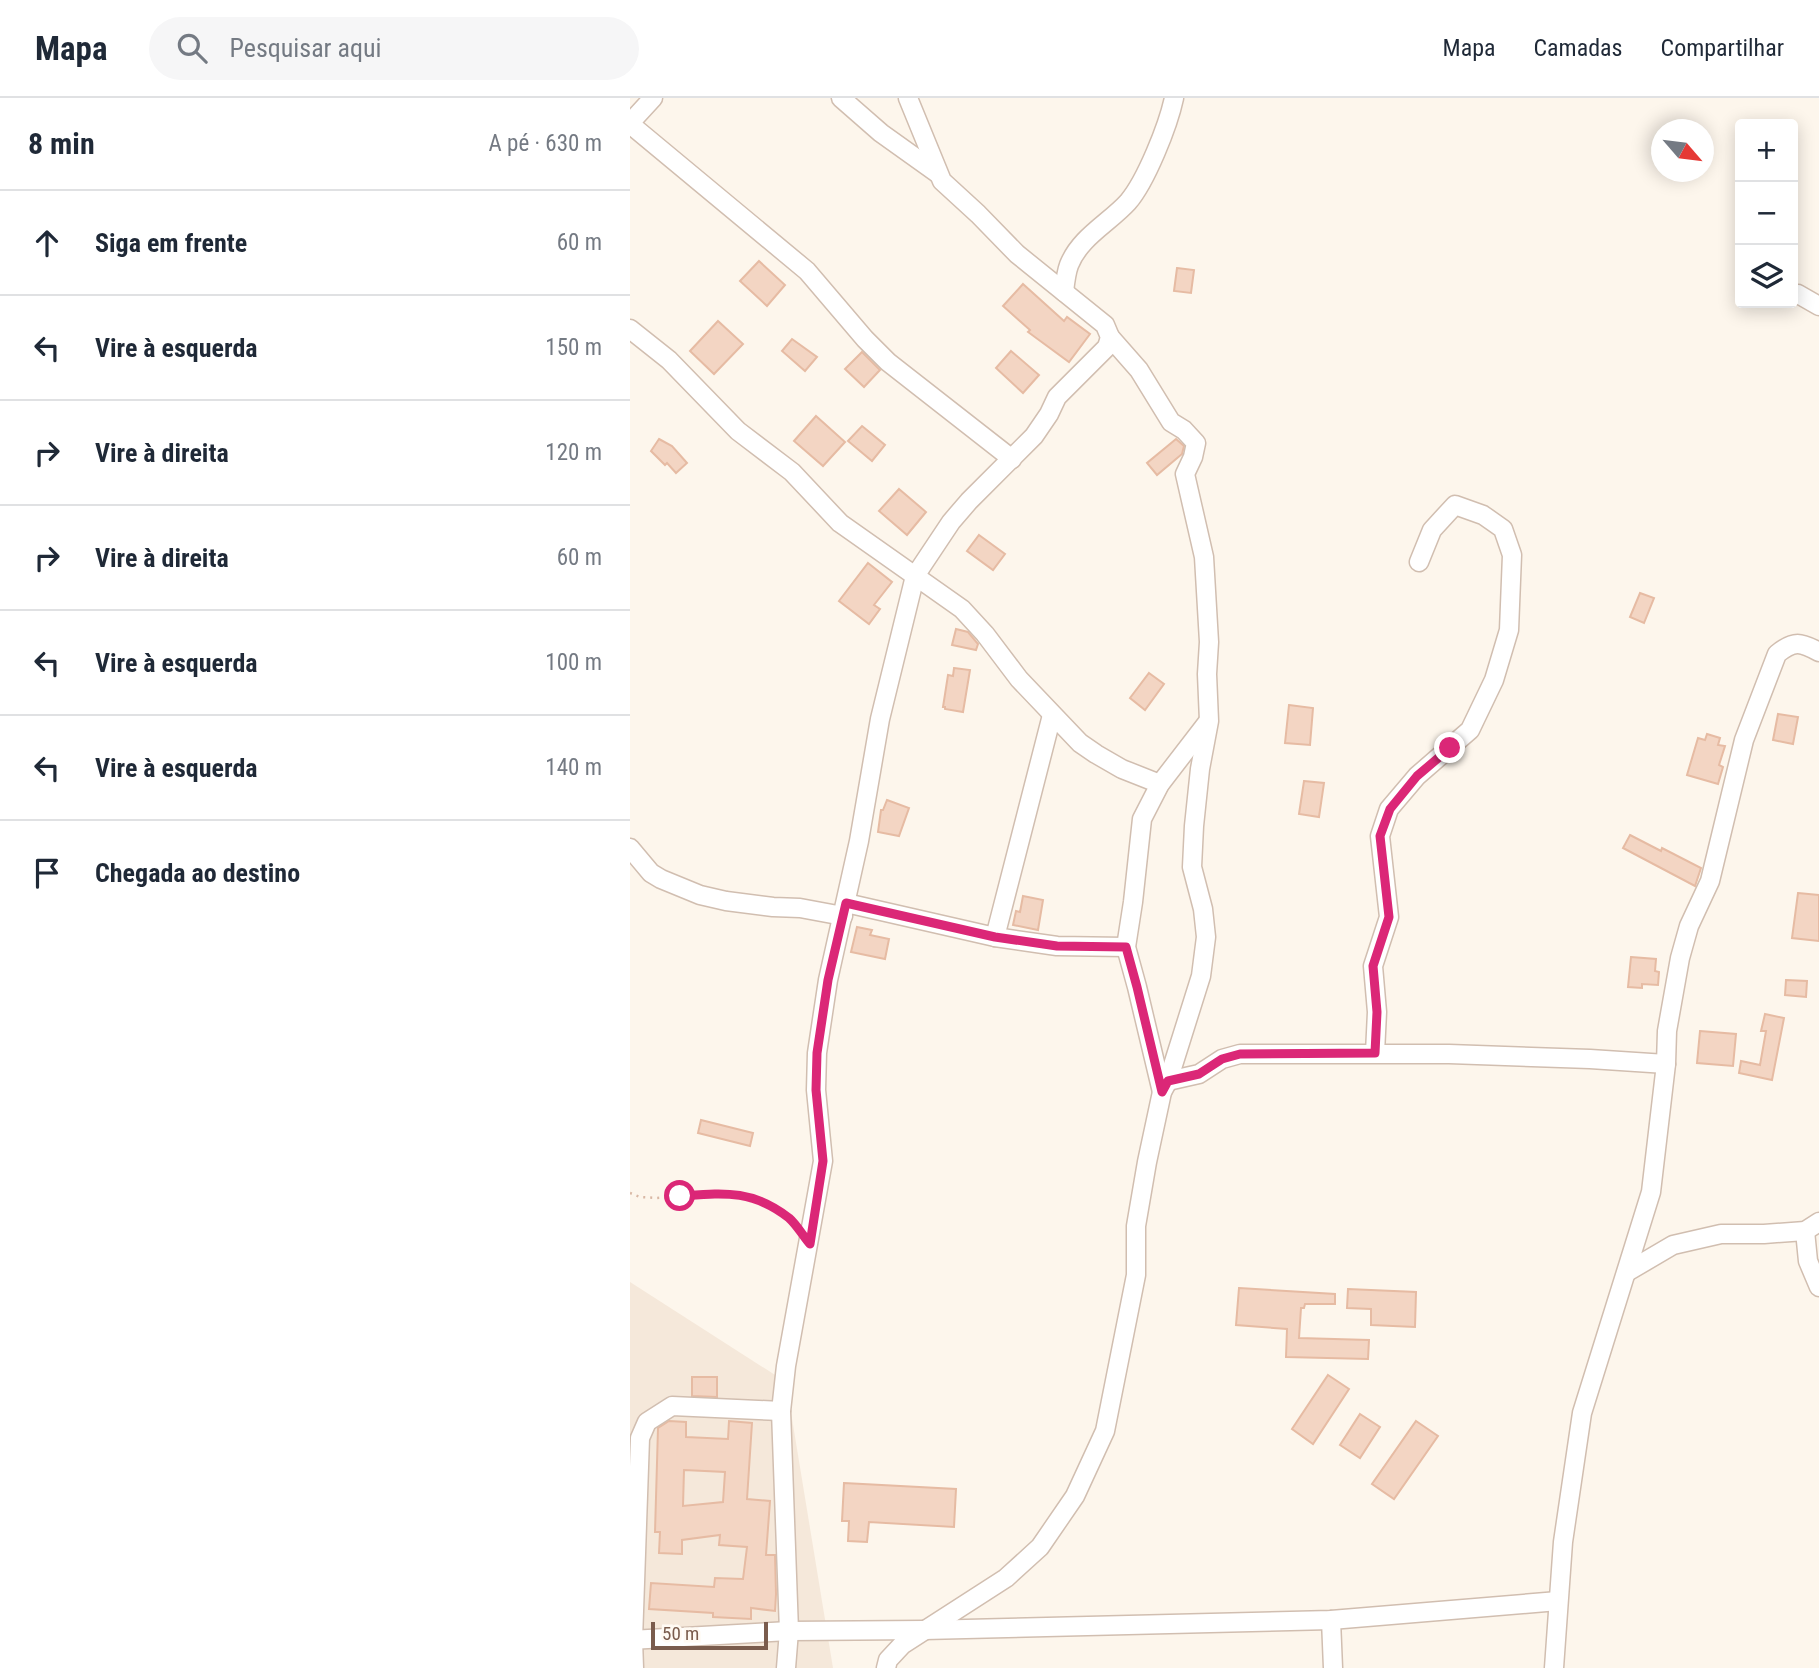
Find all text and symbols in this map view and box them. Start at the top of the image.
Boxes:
search box [149,17,639,80]
text: Mapa [35,29,107,68]
icon: search [173,29,211,67]
text: Pesquisar aqui [229,33,382,63]
text: Mapa [1443,34,1496,62]
text: Camadas [1534,34,1623,62]
text: Compartilhar [1661,34,1784,62]
north arrow [1651,119,1714,182]
map controls [1735,119,1798,308]
button: + [1735,119,1798,182]
text: 8 min [28,126,95,161]
text: A pé · 630 m [489,130,602,157]
button: − [1735,182,1798,245]
icon: ahead [28,224,66,262]
text: Siga em frente [95,228,247,258]
text: 60 m [557,229,602,256]
button: layers [1735,245,1798,308]
icon: left [28,329,66,367]
text: Vire à esquerda [95,333,258,363]
text: 150 m [545,334,602,361]
icon: right [28,434,66,472]
text: Vire à direita [95,438,229,468]
text: 120 m [545,439,602,466]
icon: right [28,539,66,577]
text: Vire à direita [95,543,229,573]
text: 60 m [557,544,602,571]
icon: left [28,644,66,682]
text: Vire à esquerda [95,648,258,678]
text: 100 m [545,649,602,676]
route end [1434,732,1465,763]
icon: left [28,749,66,787]
text: Vire à esquerda [95,753,258,783]
text: 140 m [545,754,602,781]
icon: arrive [28,854,66,892]
text: Chegada ao destino [95,858,300,888]
route start [664,1180,695,1211]
scale bar [651,1619,768,1651]
text: 50 m [662,1622,699,1645]

